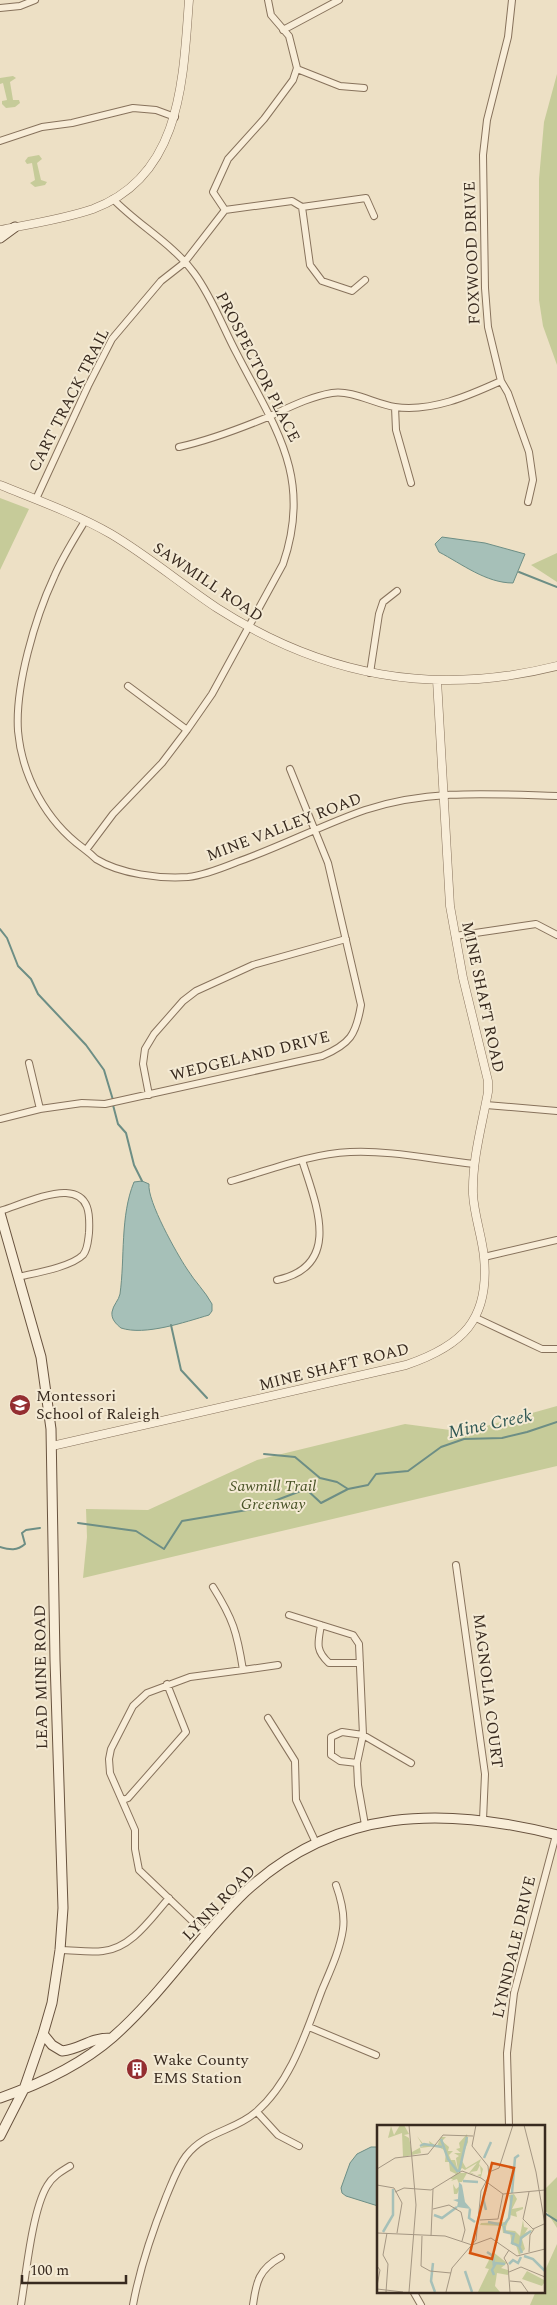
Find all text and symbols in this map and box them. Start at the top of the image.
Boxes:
street label: FOXWOOD DRIVE [458,181,486,325]
street label: PROSPECTOR PLACE [210,288,306,446]
street label: CART TRACK TRAIL [22,324,116,476]
street label: SAWMILL ROAD [148,536,268,628]
street label: MINE VALLEY ROAD [203,786,365,868]
street label: MINE SHAFT ROAD [455,919,511,1075]
street label: WEDGELAND DRIVE [168,1025,332,1087]
street label: MINE SHAFT ROAD [256,1337,412,1397]
place label: Montessori School of Raleigh [36,1384,160,1426]
school or university icon: Montessori School of Raleigh [8,1393,32,1417]
water label: Mine Creek [445,1402,535,1446]
park label: Sawmill Trail Greenway [229,1474,317,1516]
street label: LEAD MINE ROAD [28,1604,54,1750]
street label: MAGNOLIA COURT [467,1612,509,1770]
street label: LYNN ROAD [177,1860,261,1946]
street label: LYNNDALE DRIVE [486,1873,542,2021]
place label: Wake County EMS Station [153,2048,250,2090]
building icon: Wake County EMS Station [125,2057,149,2081]
inset map [377,2125,544,2292]
scale bar [22,2252,126,2284]
text: 100 m [30,2259,69,2282]

